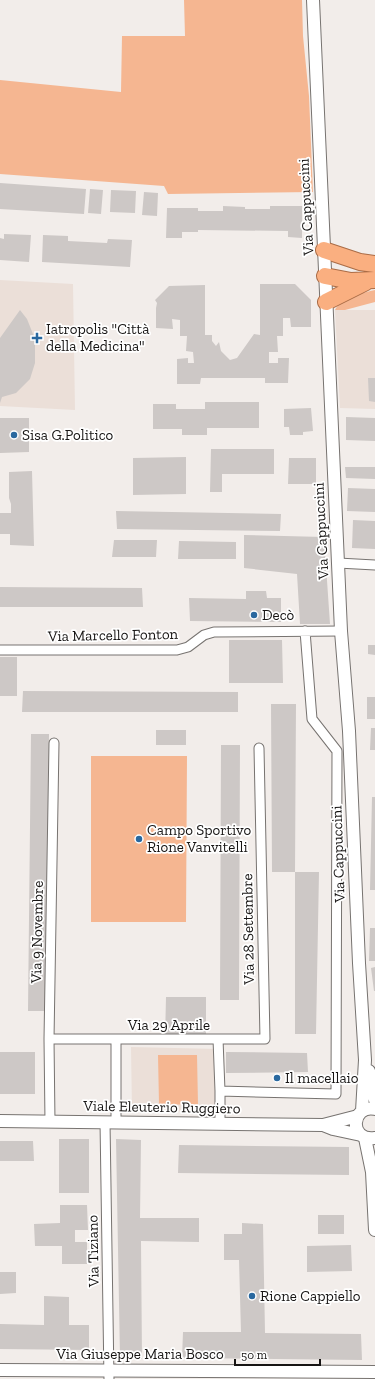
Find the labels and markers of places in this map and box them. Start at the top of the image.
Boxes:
place label: Iatropolis "Città della Medicina" [46,320,149,355]
marker: Iatropolis "Città della Medicina" [31,332,43,344]
place label: Sisa G.Politico [22,426,114,444]
marker: Sisa G.Politico [9,430,19,440]
place label: Decò [262,606,295,624]
marker: Decò [249,610,259,620]
place label: Campo Sportivo Rione Vanvitelli [147,821,251,856]
marker: Campo Sportivo Rione Vanvitelli [134,834,144,844]
place label: Il macellaio [285,1069,359,1087]
marker: Il macellaio [272,1073,282,1083]
place label: Rione Cappiello [260,1287,361,1305]
marker: Rione Cappiello [247,1291,257,1301]

